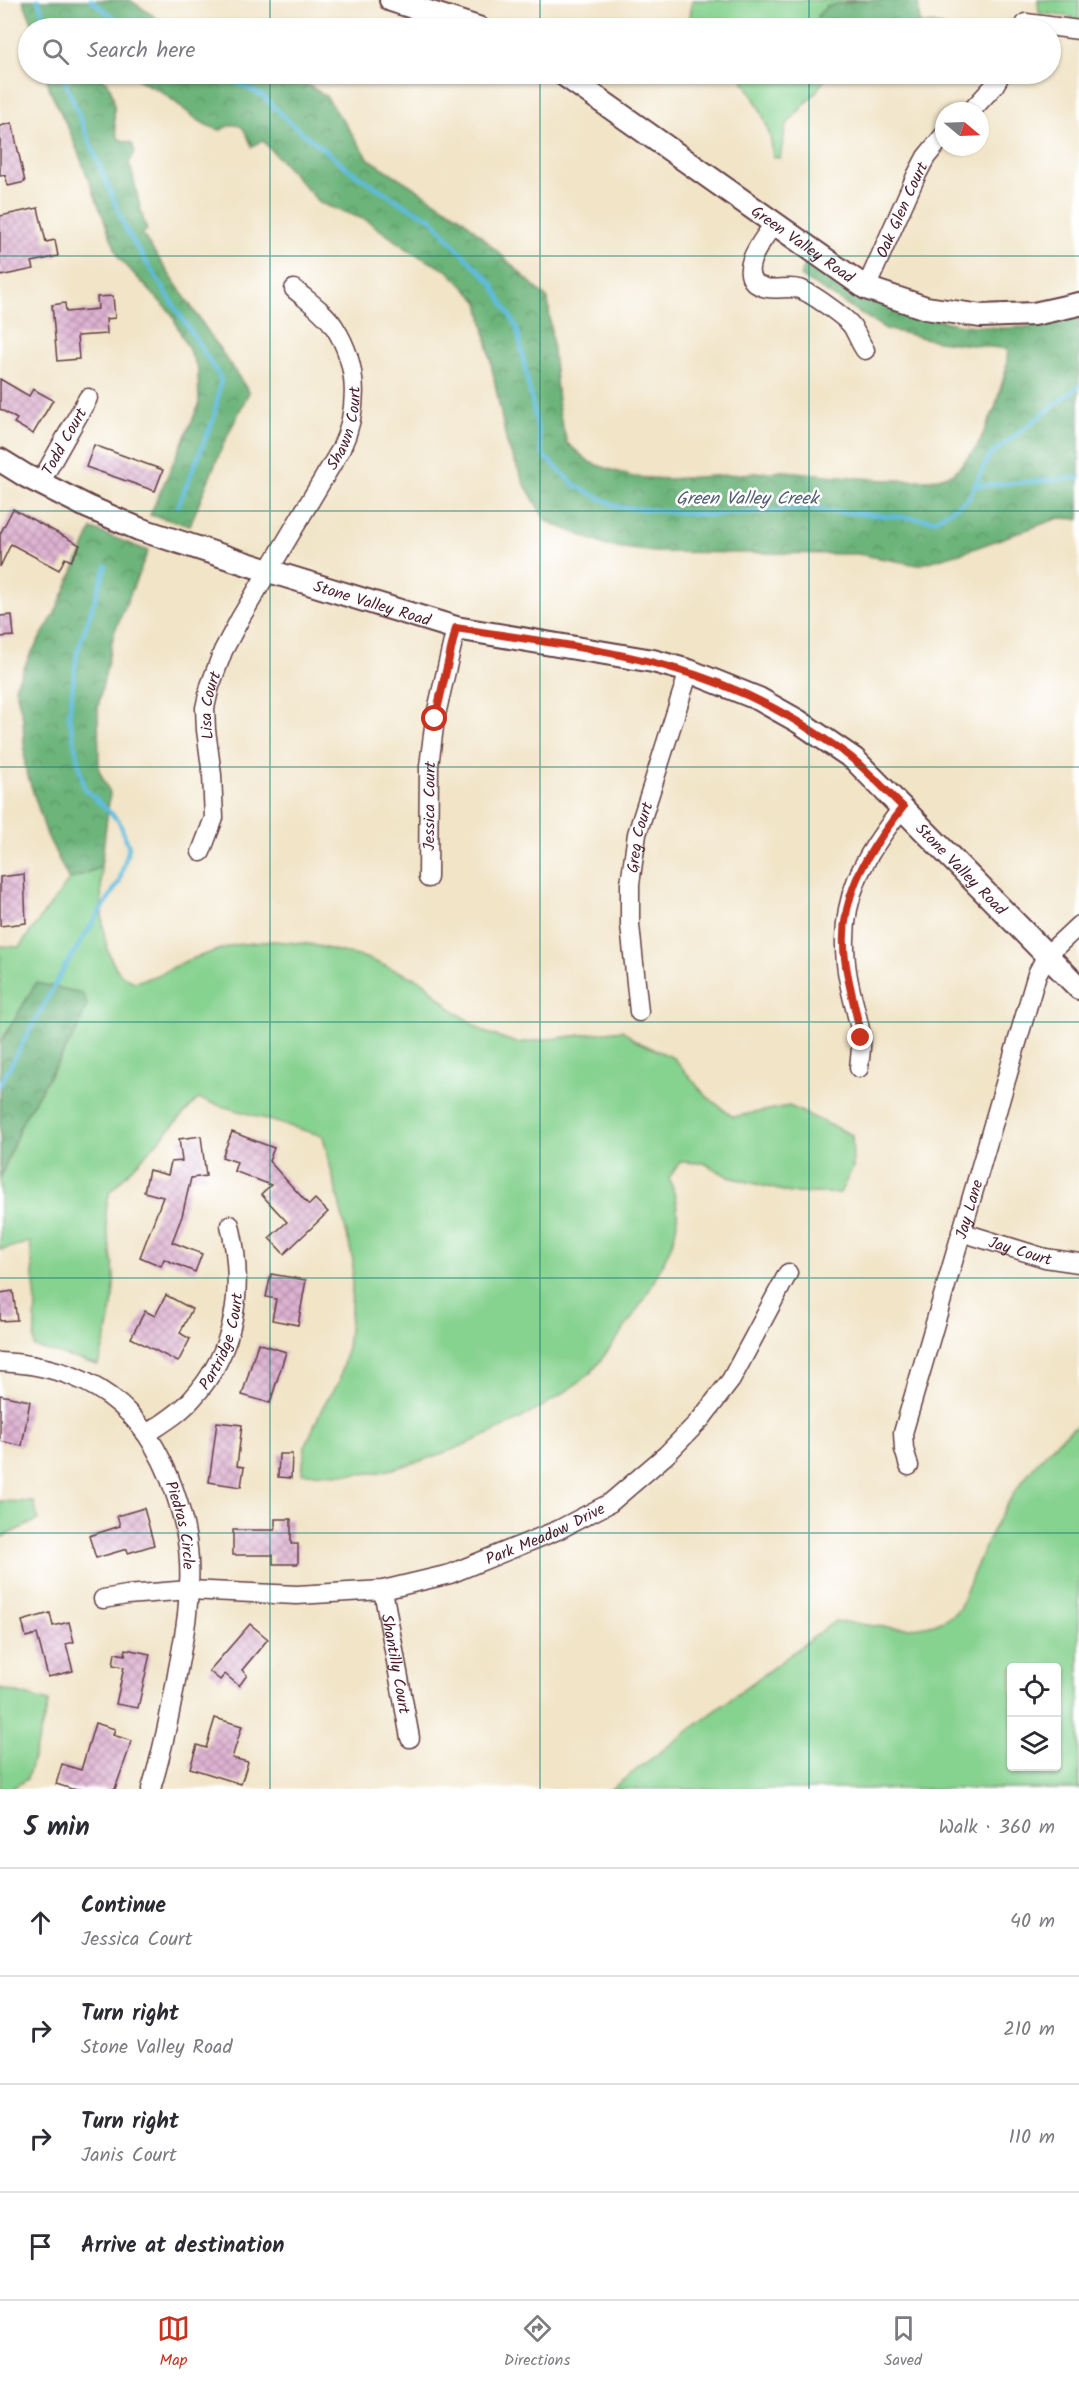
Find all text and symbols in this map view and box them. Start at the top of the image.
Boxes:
search box [18,18,1061,84]
text: Search here [87,34,195,69]
icon: search [39,35,72,68]
north arrow [935,102,989,156]
street label: Oak Glen Court [870,157,936,262]
street label: Green Valley Road [745,200,860,291]
street label: Shawn Court [320,385,368,475]
street label: Todd Court [36,403,94,480]
water label: Green Valley Creek [676,485,821,514]
street label: Stone Valley Road [310,574,434,634]
street label: Lisa Court [194,667,229,741]
route start [421,705,447,731]
street label: Jessica Court [417,759,444,851]
street label: Greg Court [621,798,661,875]
street label: Stone Valley Road [909,818,1013,922]
route end [847,1024,873,1050]
street label: Jay Lane [949,1177,990,1242]
street label: Jay Court [985,1230,1054,1273]
street label: Partridge Court [193,1291,250,1396]
street label: Piedras Circle [158,1477,200,1570]
street label: Park Meadow Drive [482,1497,610,1572]
street label: Shantilly Court [374,1612,416,1717]
map controls [1007,1663,1061,1771]
button: locate [1007,1663,1061,1717]
button: layers [1007,1717,1061,1771]
text: 5 min [24,1807,90,1849]
text: Walk · 360 m [938,1812,1055,1844]
text: Continue [81,1889,166,1924]
icon: ahead [24,1906,57,1939]
text: 40 m [1010,1906,1055,1938]
text: Jessica Court [81,1924,192,1956]
text: Turn right [81,1997,179,2032]
icon: right [24,2014,57,2047]
text: 210 m [1003,2014,1055,2046]
text: Stone Valley Road [81,2032,232,2064]
text: Turn right [81,2105,179,2140]
icon: right [24,2122,57,2155]
text: 110 m [1009,2122,1055,2154]
text: Janis Court [81,2140,177,2172]
text: Arrive at destination [81,2229,284,2264]
icon: arrive [24,2230,57,2263]
tab: Map [157,2312,190,2373]
tab: Directions [504,2312,570,2373]
tab: Saved [884,2312,922,2373]

